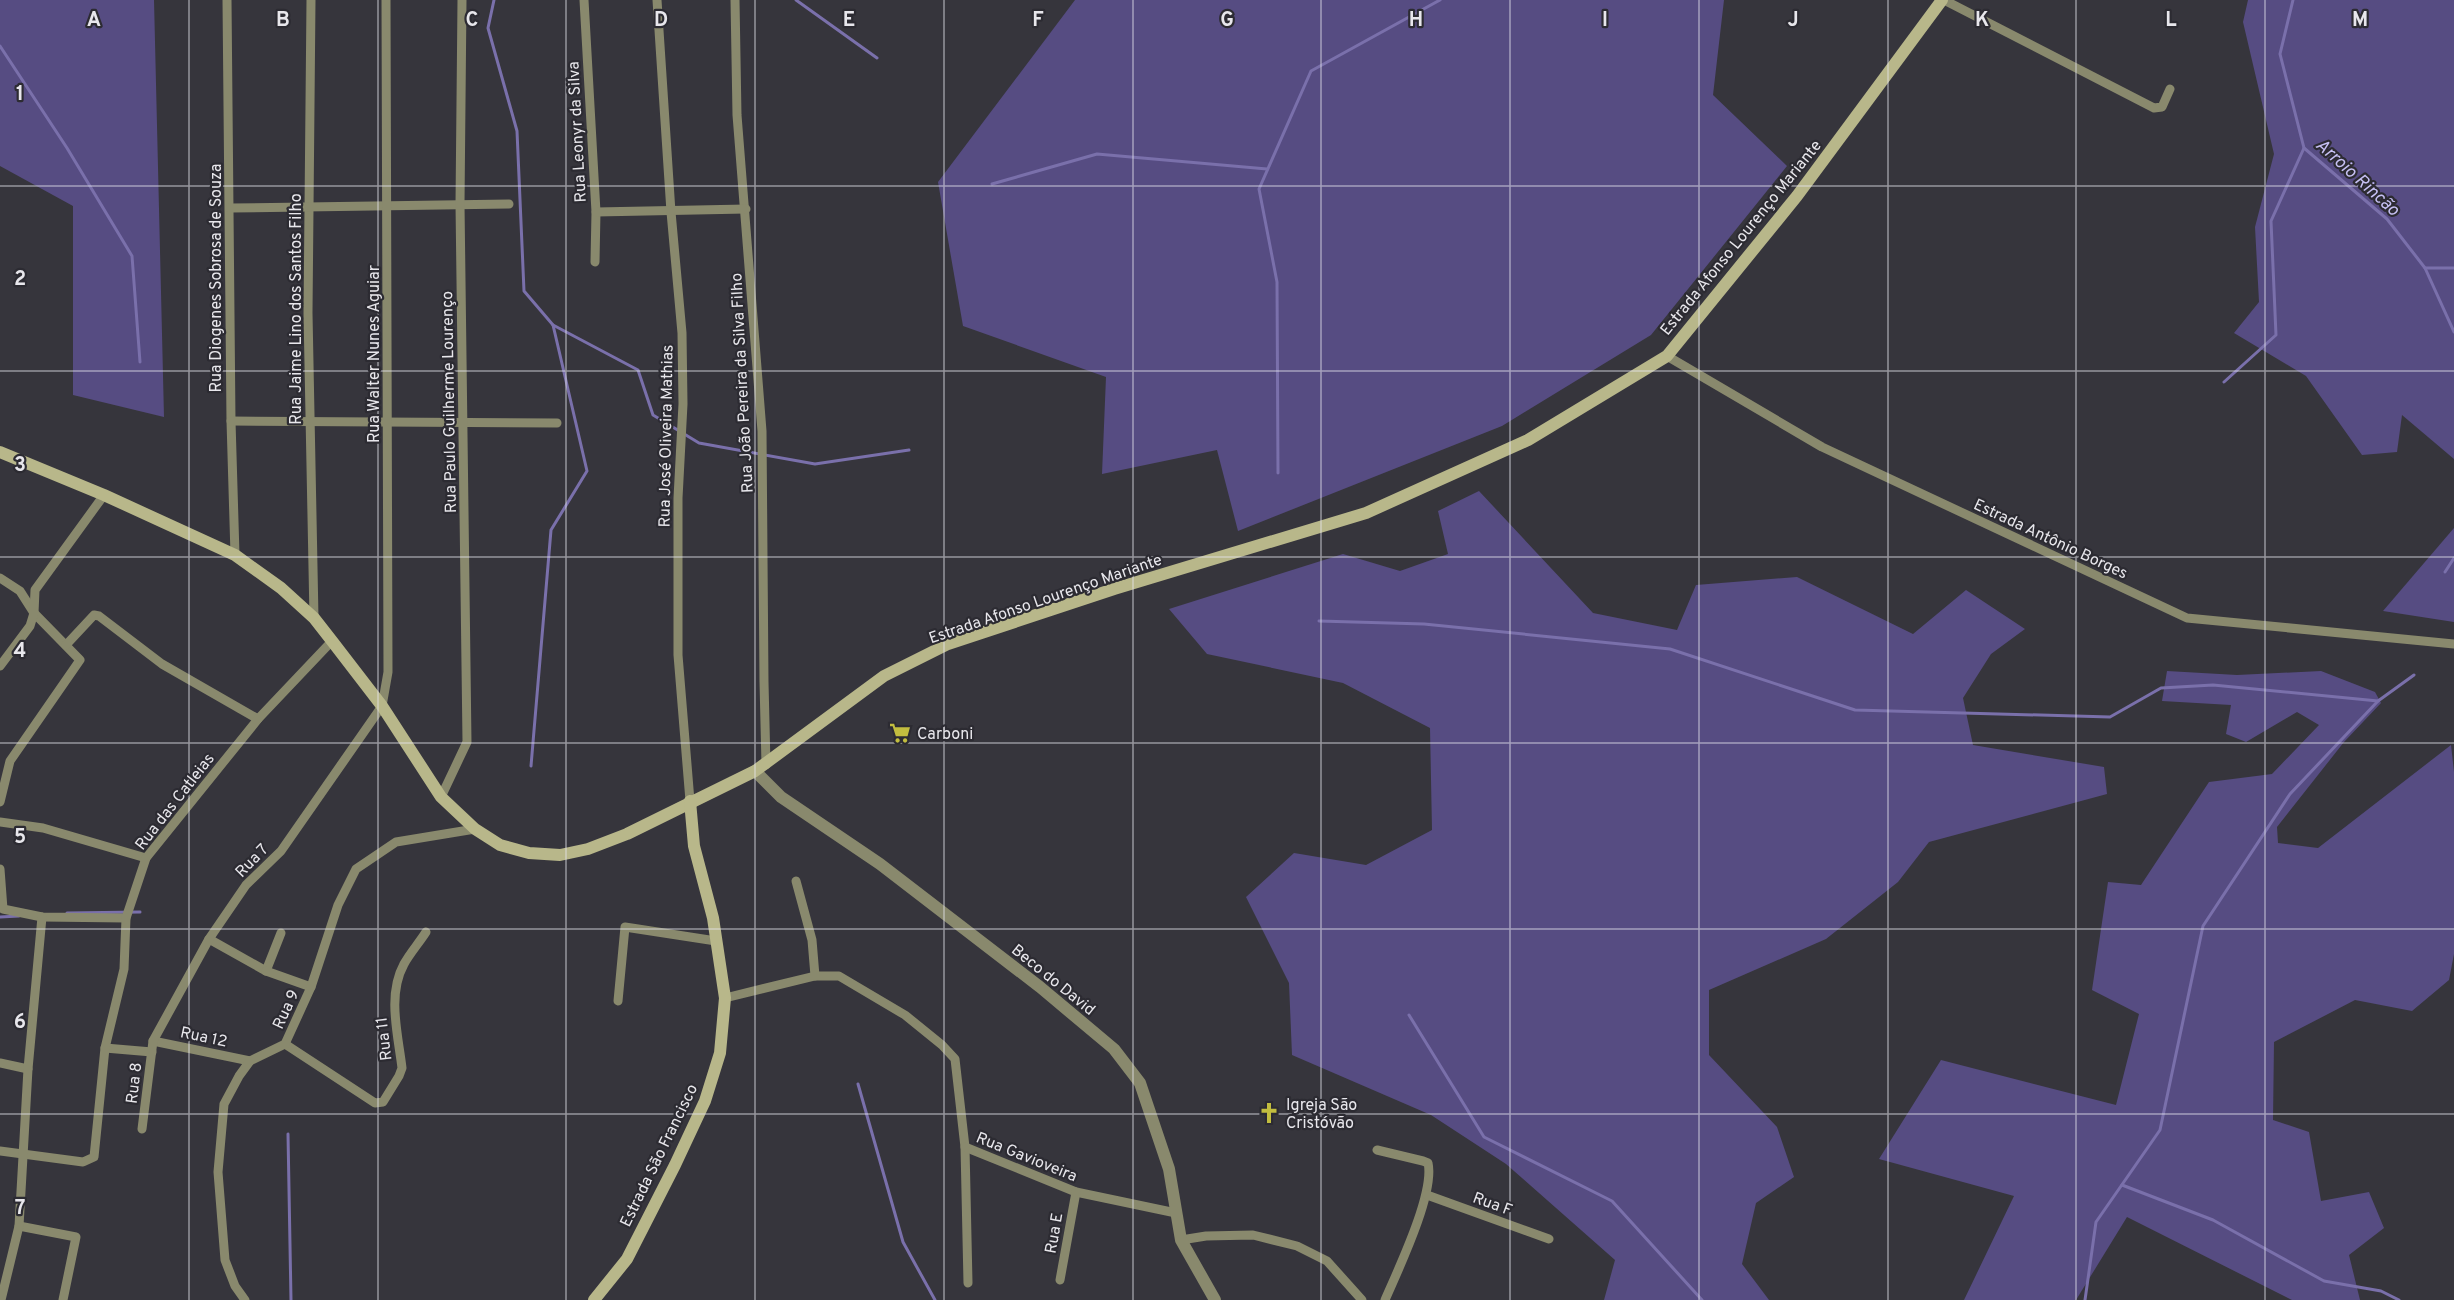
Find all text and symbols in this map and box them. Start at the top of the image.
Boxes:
text: A [87,8,101,34]
text: B [276,8,290,34]
text: C [466,8,478,34]
text: D [654,8,668,34]
text: E [843,8,855,34]
text: F [1032,8,1044,34]
text: G [1220,8,1234,34]
text: H [1409,8,1423,34]
text: I [1602,8,1608,34]
text: J [1787,8,1799,34]
text: K [1975,8,1989,34]
text: L [2165,8,2177,34]
text: M [2352,8,2368,34]
street label: Rua Leonyr da Silva [564,61,592,203]
text: 1 [16,82,24,108]
water label: Arroio Rincão [2310,134,2404,222]
street label: Estrada Afonso Lourenço Mariante [1657,137,1827,340]
street label: Rua Diogenes Sobrosa de Souza [207,164,227,392]
street label: Rua Jaime Lino dos Santos Filho [287,193,307,425]
street label: Rua Walter Nunes Aguiar [365,265,385,443]
text: 2 [14,267,26,293]
street label: Rua João Pereira da Silva Filho [727,272,759,493]
street label: Rua Paulo Guilherme Lourenço [438,291,462,513]
street label: Rua José Oliveira Mathias [655,344,679,528]
text: 3 [14,453,26,479]
street label: Estrada Antônio Borges [1970,495,2130,584]
street label: Estrada Afonso Lourenço Mariante [926,550,1165,649]
text: 4 [14,639,26,665]
supermarket icon: Carboni [888,721,912,745]
place label: Carboni [917,725,973,745]
street label: Rua das Catleias [132,750,220,855]
text: 5 [14,825,26,851]
street label: Rua 7 [232,840,273,883]
street label: Beco do David [1007,941,1099,1021]
street label: Rua 9 [269,987,305,1033]
text: 6 [14,1010,26,1036]
street label: Rua 11 [372,1016,398,1062]
street label: Rua 12 [178,1023,229,1053]
street label: Rua 8 [123,1061,147,1105]
street label: Estrada São Francisco [617,1081,703,1231]
place label: Igreja São Cristóvão [1286,1096,1357,1134]
church icon: Igreja São Cristóvão [1257,1101,1281,1125]
street label: Rua Gavioveira [973,1128,1080,1187]
street label: Rua F [1470,1189,1515,1221]
text: 7 [15,1196,25,1222]
street label: Rua E [1042,1211,1068,1255]

